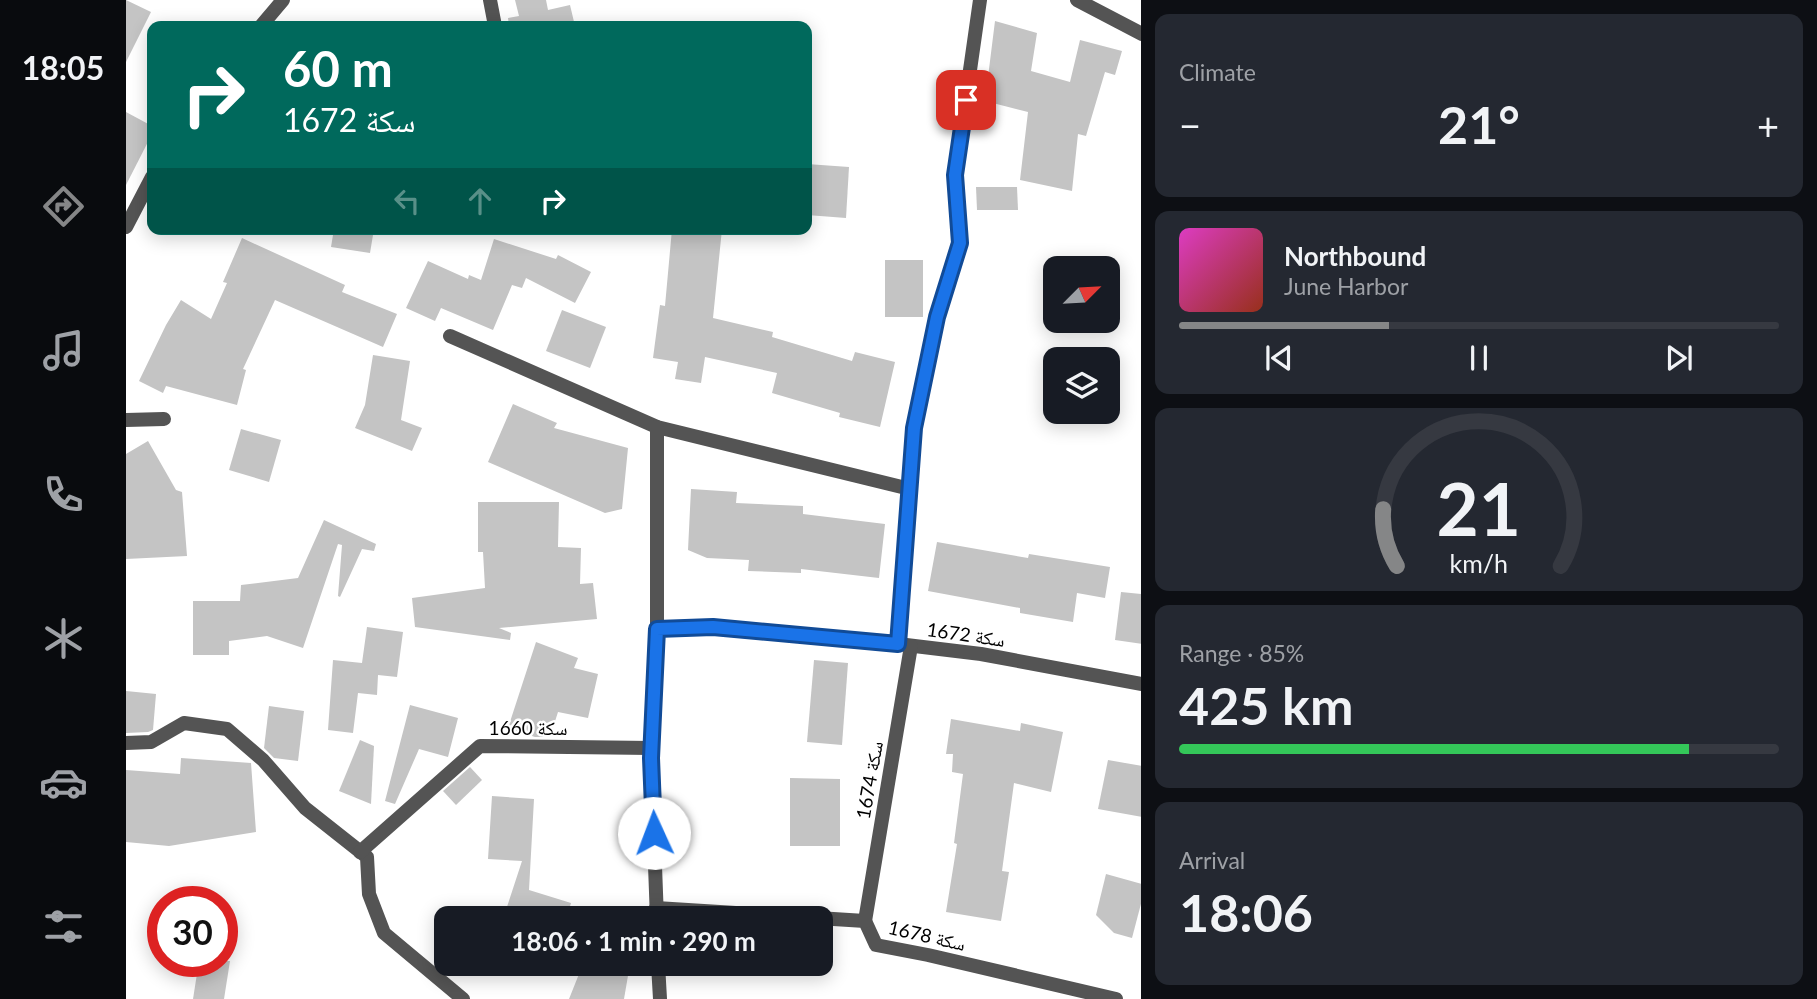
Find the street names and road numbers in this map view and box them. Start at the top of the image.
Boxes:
street label: سكة 1672 [925,617,1007,651]
street label: سكة 1660 [489,716,567,739]
street label: سكة 1674 [851,739,887,821]
street label: سكة 1678 [886,915,968,955]

